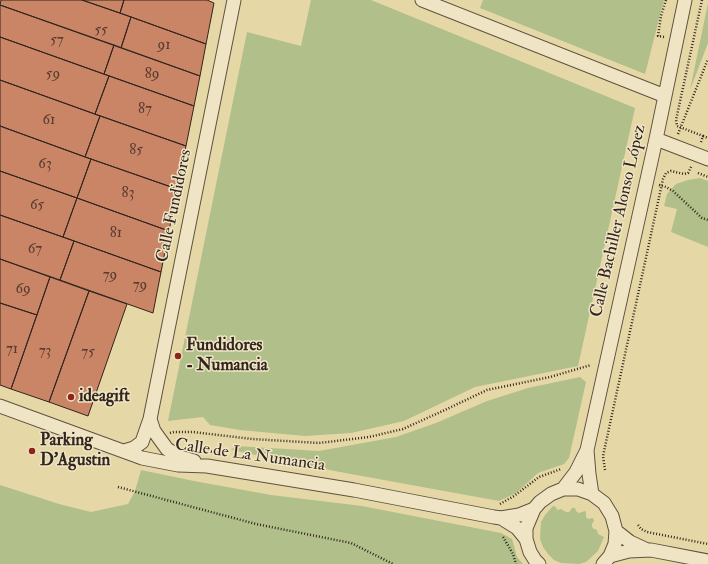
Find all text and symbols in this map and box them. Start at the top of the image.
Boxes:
house number: 55 [94,22,108,40]
house number: 57 [50,32,64,50]
house number: 91 [158,37,170,55]
house number: 59 [46,66,60,84]
house number: 89 [145,66,159,84]
house number: 87 [138,101,152,119]
house number: 61 [43,112,55,130]
street label: Calle Bachiller Alonso López [587,123,651,319]
house number: 85 [129,142,143,160]
street label: Calle Fundidores [153,148,197,264]
house number: 63 [38,156,52,174]
house number: 83 [122,185,134,203]
house number: 65 [30,197,44,215]
house number: 81 [110,225,122,243]
house number: 67 [28,241,42,259]
house number: 79 [103,267,117,285]
house number: 79 [133,277,147,295]
house number: 69 [15,281,31,299]
place label: Fundidores - Numancia [186,336,268,376]
house number: 71 [6,341,18,359]
house number: 73 [39,343,51,361]
house number: 75 [81,344,95,362]
marker: Fundidores - Numancia [173,351,183,361]
place label: ideagift [79,387,130,407]
marker: ideagift [66,392,76,402]
place label: Parking D'Agustin [40,431,110,471]
street label: Calle de La Numancia [174,435,326,477]
marker: Parking D'Agustin [27,446,37,456]

